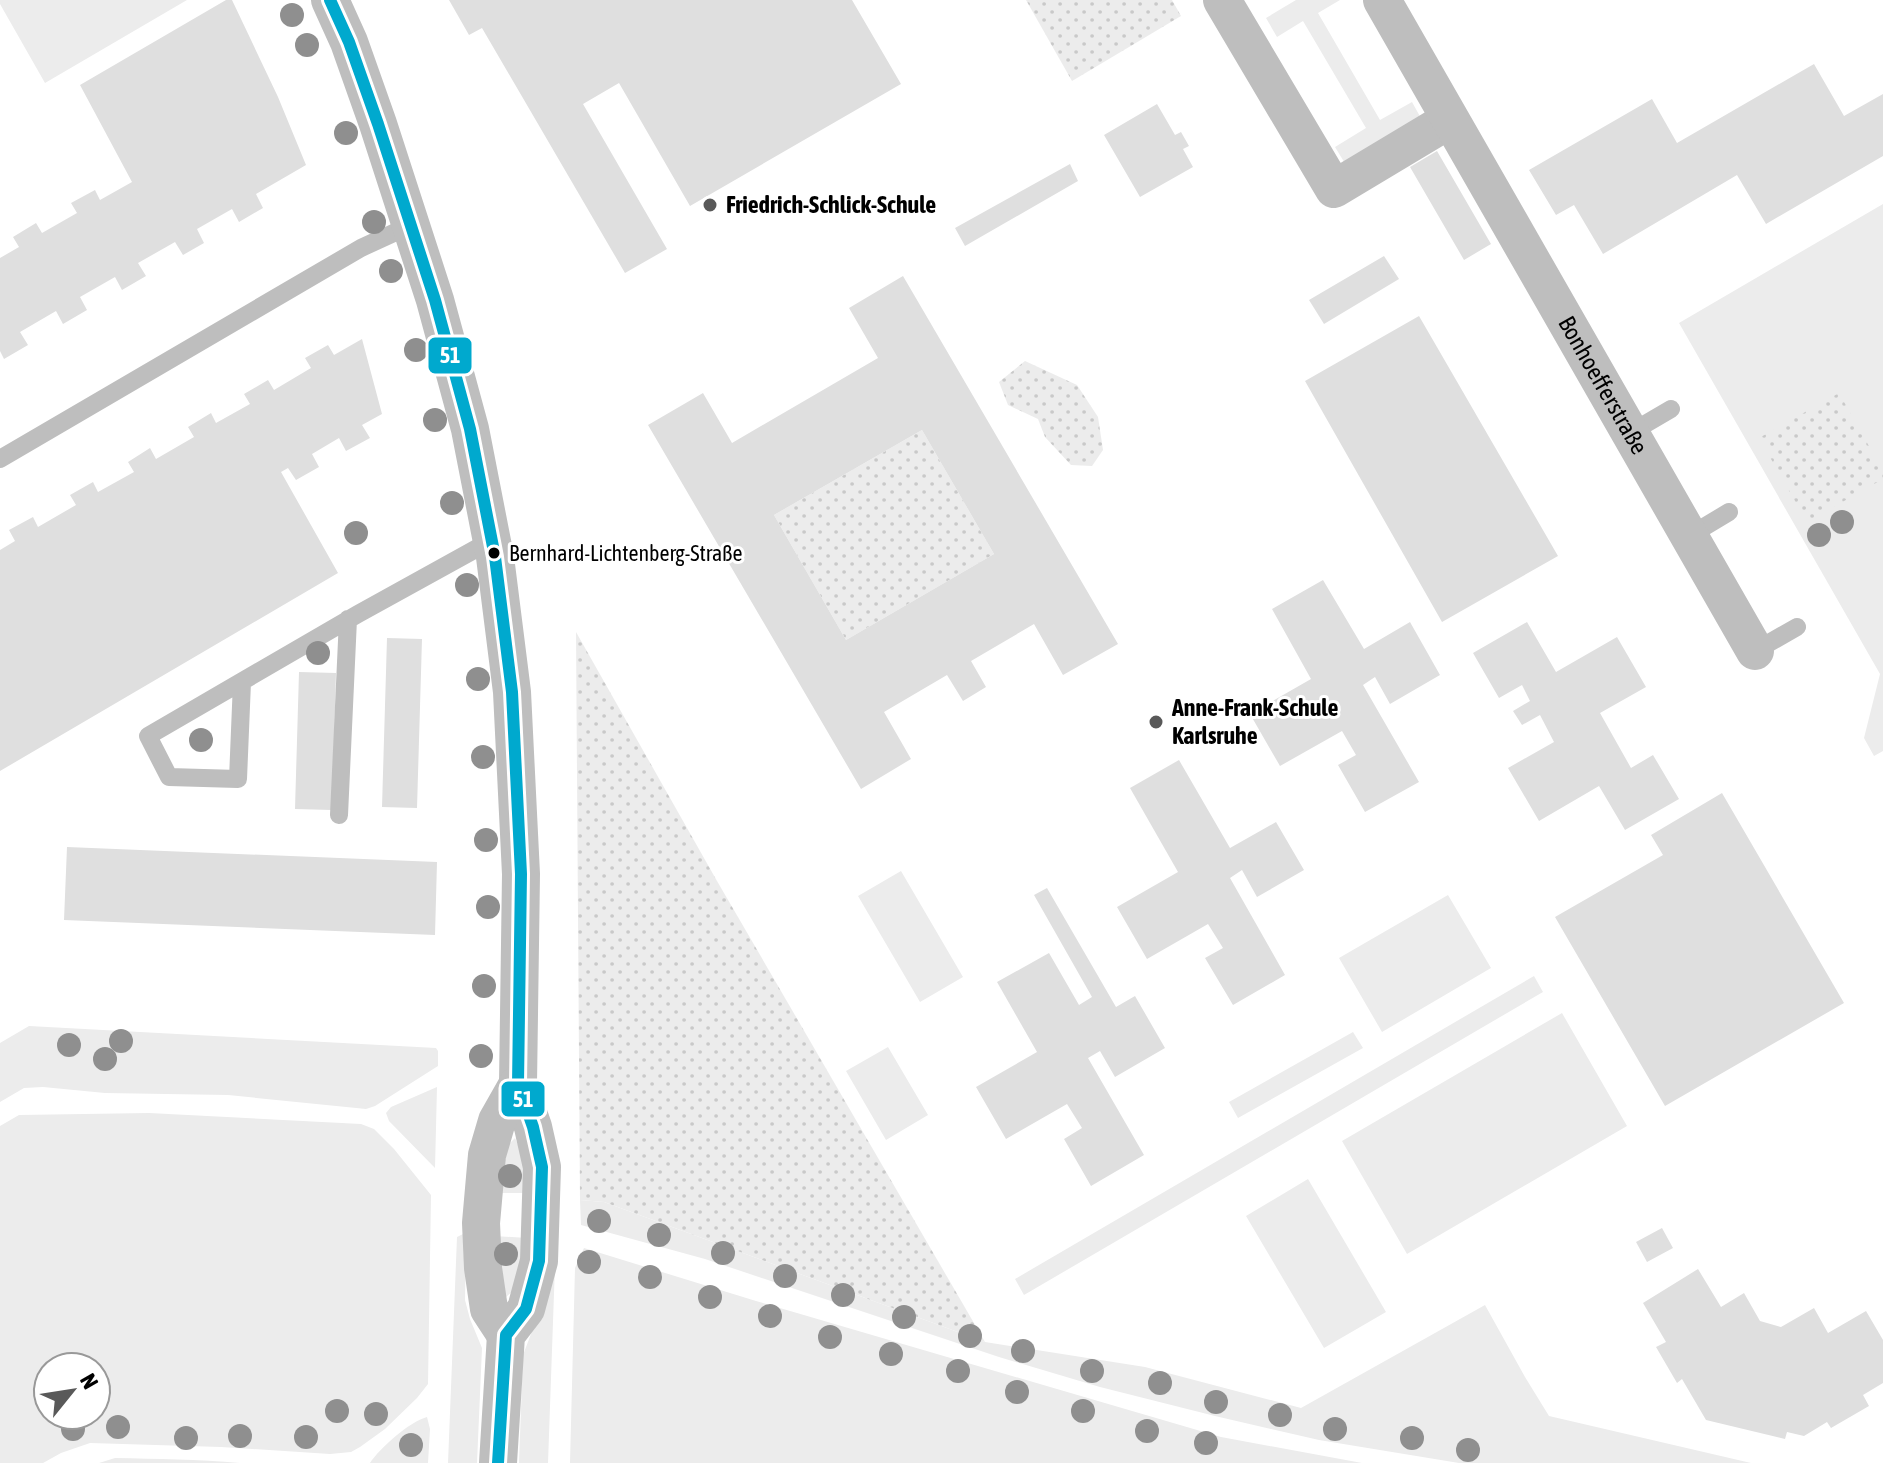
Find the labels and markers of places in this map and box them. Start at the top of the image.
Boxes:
place label: Friedrich-Schlick-Schule [726,191,936,218]
marker: Friedrich-Schlick-Schule [701,196,719,214]
place label: Bernhard-Lichtenberg-Straße [509,540,742,566]
marker: Bernhard-Lichtenberg-Straße [486,545,502,561]
place label: Anne-Frank-Schule Karlsruhe [1171,694,1338,749]
marker: Anne-Frank-Schule Karlsruhe [1147,713,1165,731]

